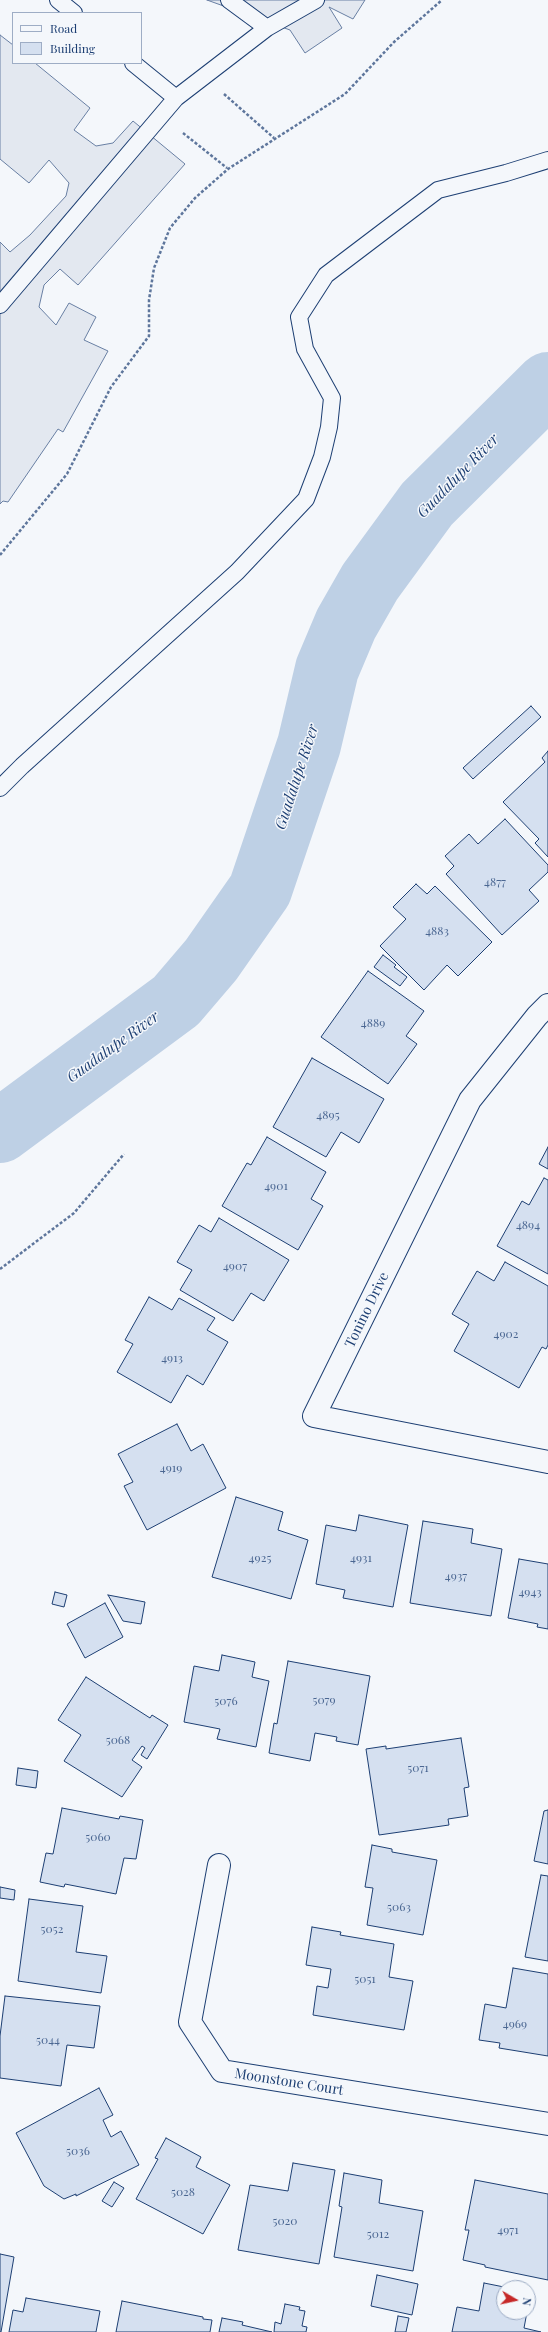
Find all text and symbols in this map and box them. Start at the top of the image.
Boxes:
legend [12,12,142,64]
text: Road [50,20,77,36]
text: Building [50,40,95,56]
water label: Guadalupe River [414,430,502,522]
water label: Guadalupe River [272,722,322,832]
house number: 4877 [484,875,506,889]
house number: 4883 [425,924,449,938]
water label: Guadalupe River [63,1008,163,1086]
house number: 4889 [361,1016,385,1030]
house number: 4895 [316,1108,340,1122]
house number: 4901 [264,1179,288,1193]
house number: 4894 [516,1218,540,1232]
house number: 4907 [223,1259,247,1273]
street label: Tonino Drive [341,1269,393,1351]
house number: 4902 [494,1327,518,1341]
house number: 4913 [161,1351,183,1365]
house number: 4919 [160,1461,182,1475]
house number: 4925 [249,1551,271,1565]
house number: 4931 [350,1551,372,1565]
house number: 4937 [445,1569,467,1583]
house number: 4943 [518,1585,542,1599]
house number: 5079 [312,1693,336,1707]
house number: 5076 [214,1694,238,1708]
house number: 5068 [106,1733,130,1747]
house number: 5071 [407,1761,429,1775]
house number: 5060 [85,1830,111,1844]
house number: 5063 [387,1900,411,1914]
house number: 5052 [41,1922,63,1936]
house number: 5051 [354,1972,376,1986]
house number: 4969 [503,2017,527,2031]
house number: 5044 [36,2033,60,2047]
street label: Moonstone Court [233,2065,345,2099]
house number: 5036 [66,2144,90,2158]
house number: 5028 [171,2185,195,2199]
house number: 5020 [272,2214,298,2228]
house number: 4971 [497,2223,519,2237]
house number: 5012 [367,2227,389,2241]
north arrow [496,2280,536,2320]
text: N [519,2297,535,2307]

